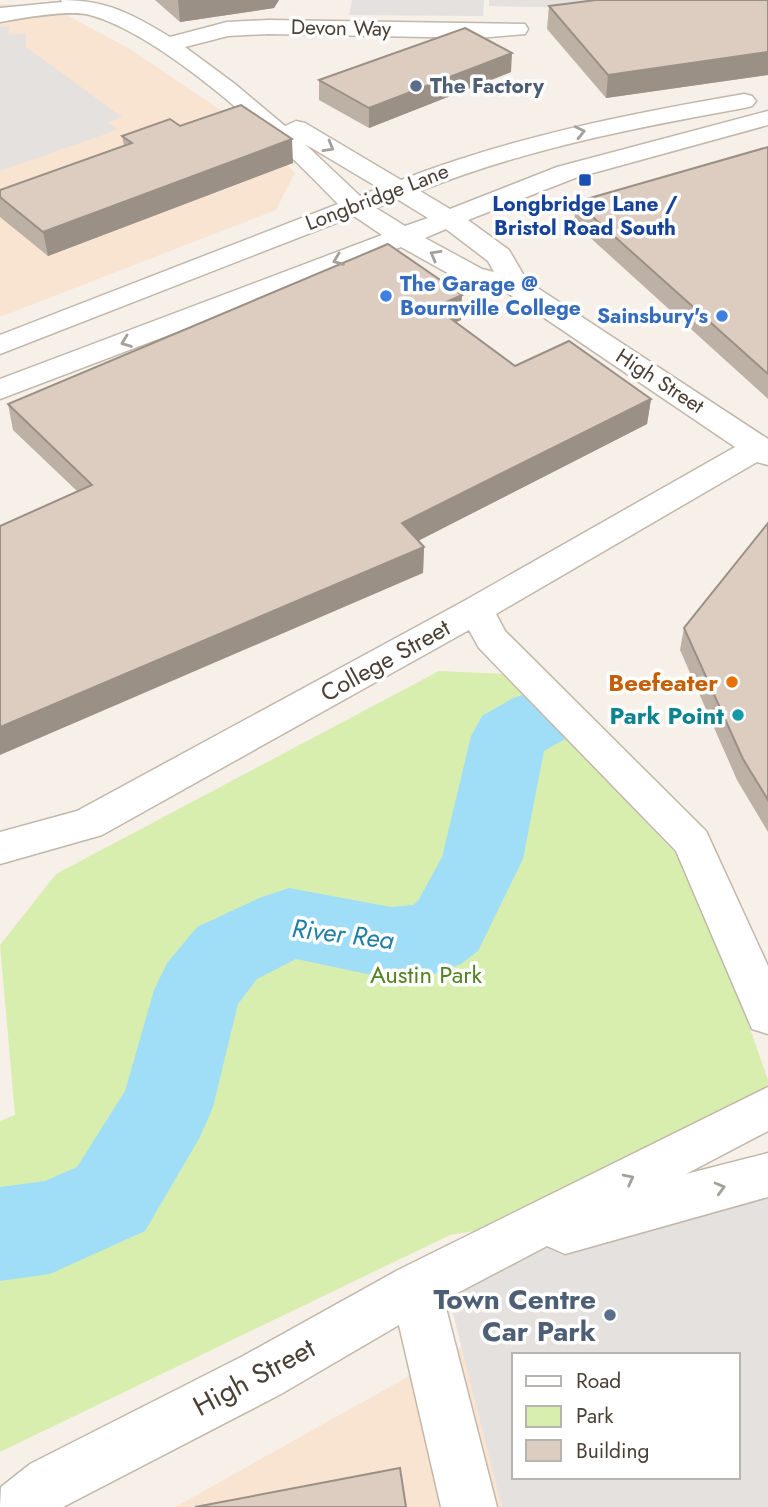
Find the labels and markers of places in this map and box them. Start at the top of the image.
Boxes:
place label: The Factory [430,71,545,101]
marker: The Factory [408,78,424,94]
marker: Longbridge Lane / Bristol Road South [577,172,593,188]
place label: Longbridge Lane / Bristol Road South [492,189,678,243]
place label: The Garage @ Bournville College [400,269,581,323]
marker: The Garage @ Bournville College [378,288,394,304]
place label: Sainsbury's [597,301,708,331]
marker: Sainsbury's [714,308,730,324]
place label: Beefeater [608,665,718,700]
marker: Beefeater [724,674,740,690]
place label: Park Point [609,698,724,733]
marker: Park Point [730,707,746,723]
place label: Town Centre Car Park [433,1279,596,1352]
marker: Town Centre Car Park [602,1307,618,1323]

